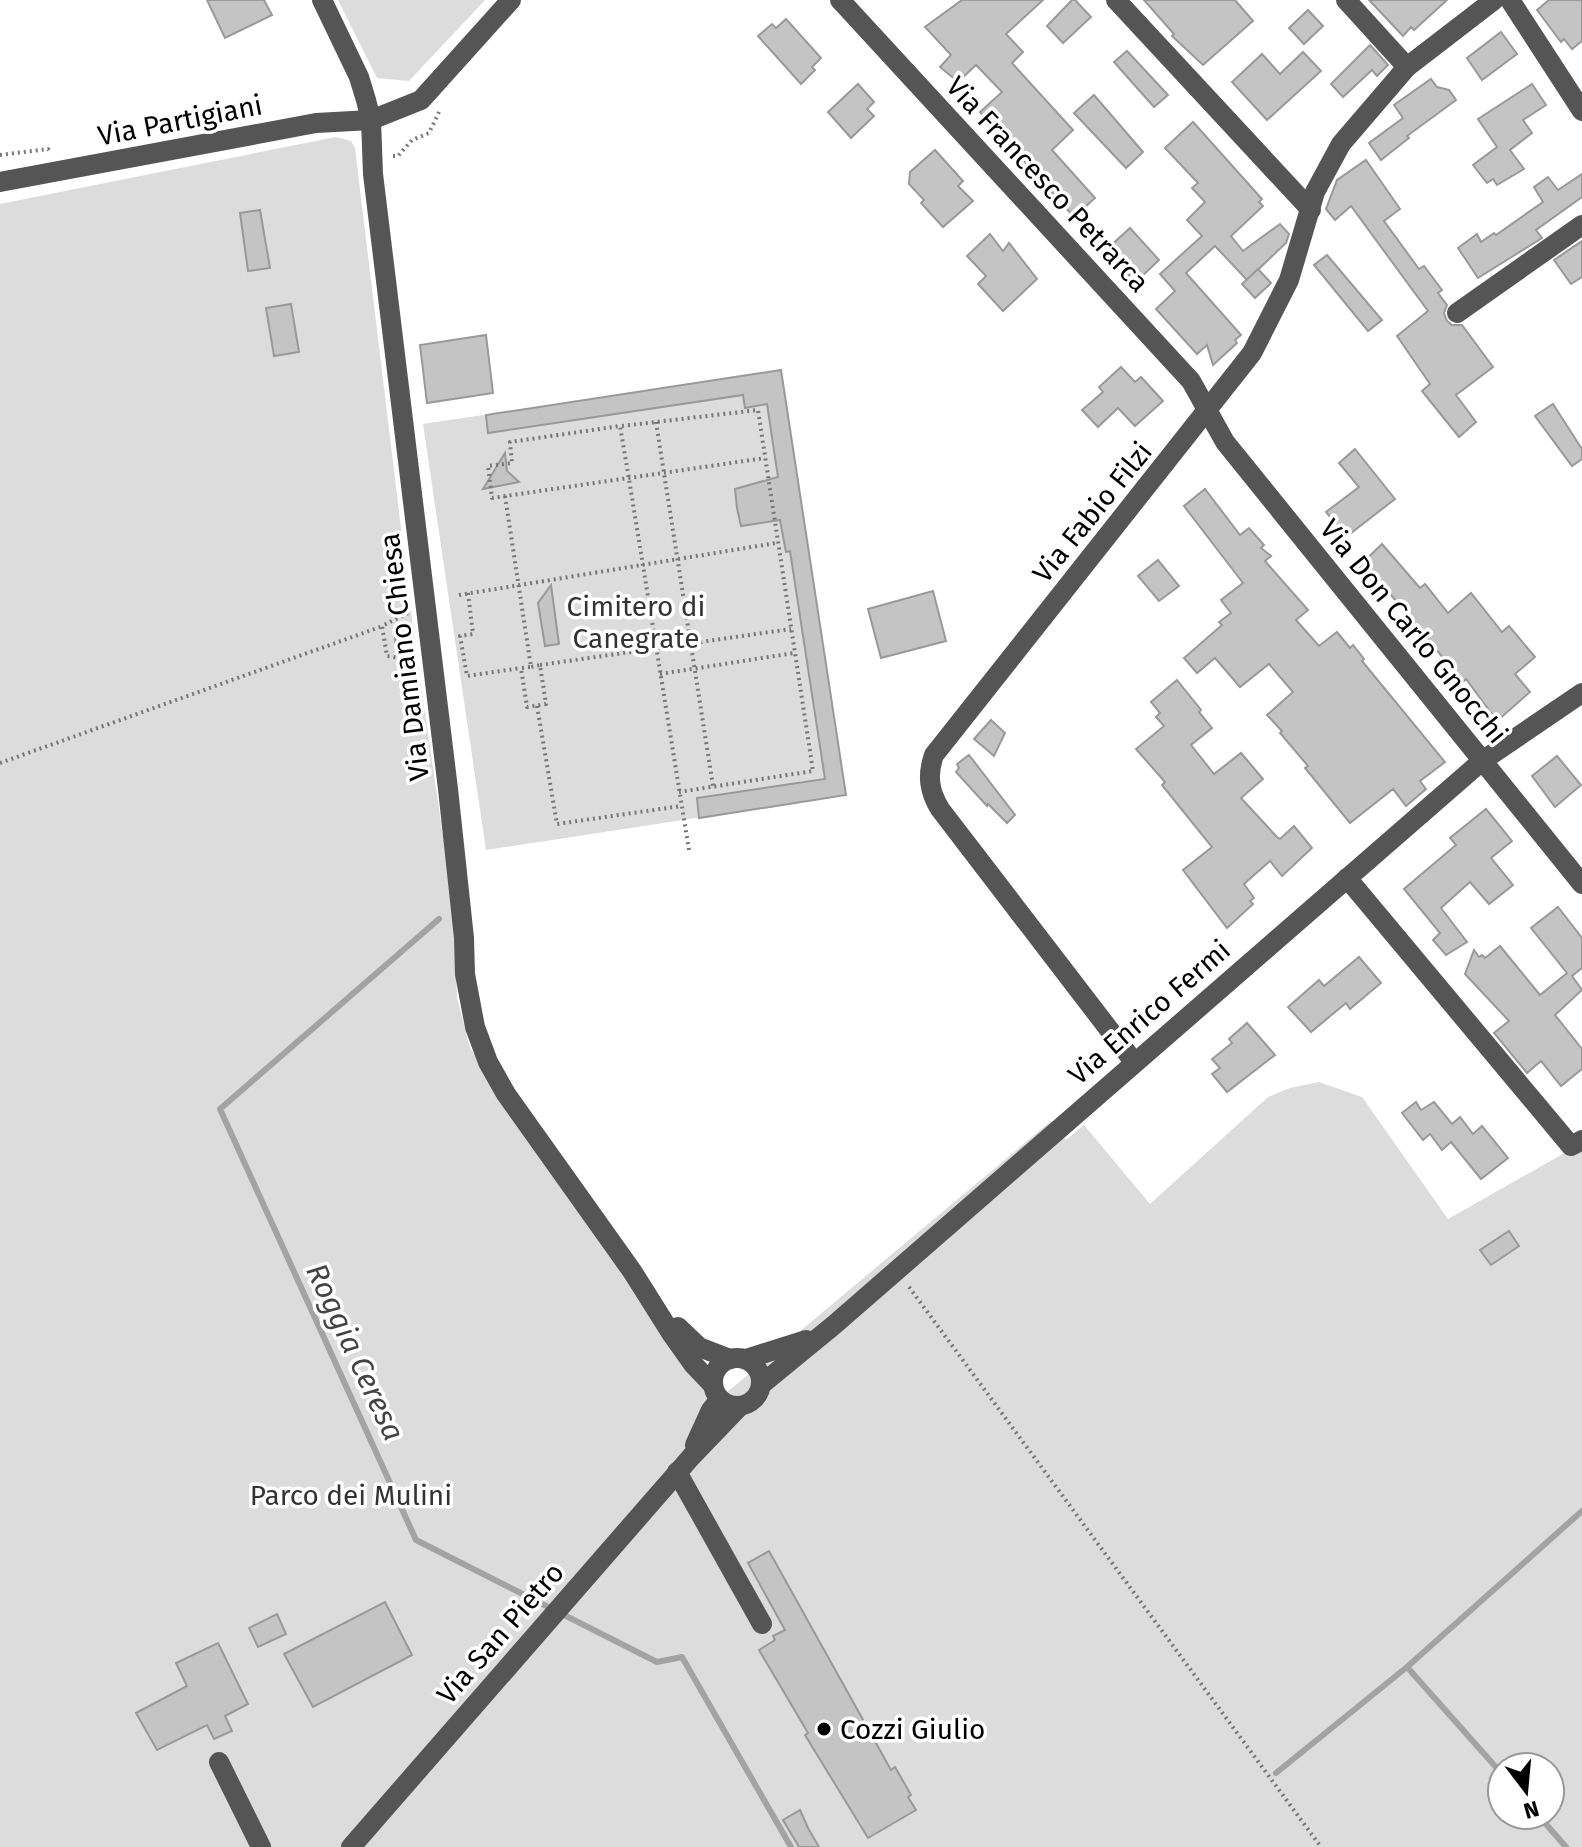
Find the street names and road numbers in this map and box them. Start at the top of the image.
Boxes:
street label: Via Francesco Petrarca [939,70,1156,299]
street label: Via Partigiani [95,88,265,153]
street label: Via Fabio Filzi [1026,435,1159,589]
street label: Via Don Carlo Gnocchi [1313,513,1514,750]
street label: Via Damiano Chiesa [373,531,436,783]
street label: Via Enrico Fermi [1062,933,1237,1092]
street label: Via San Pietro [430,1556,571,1711]

